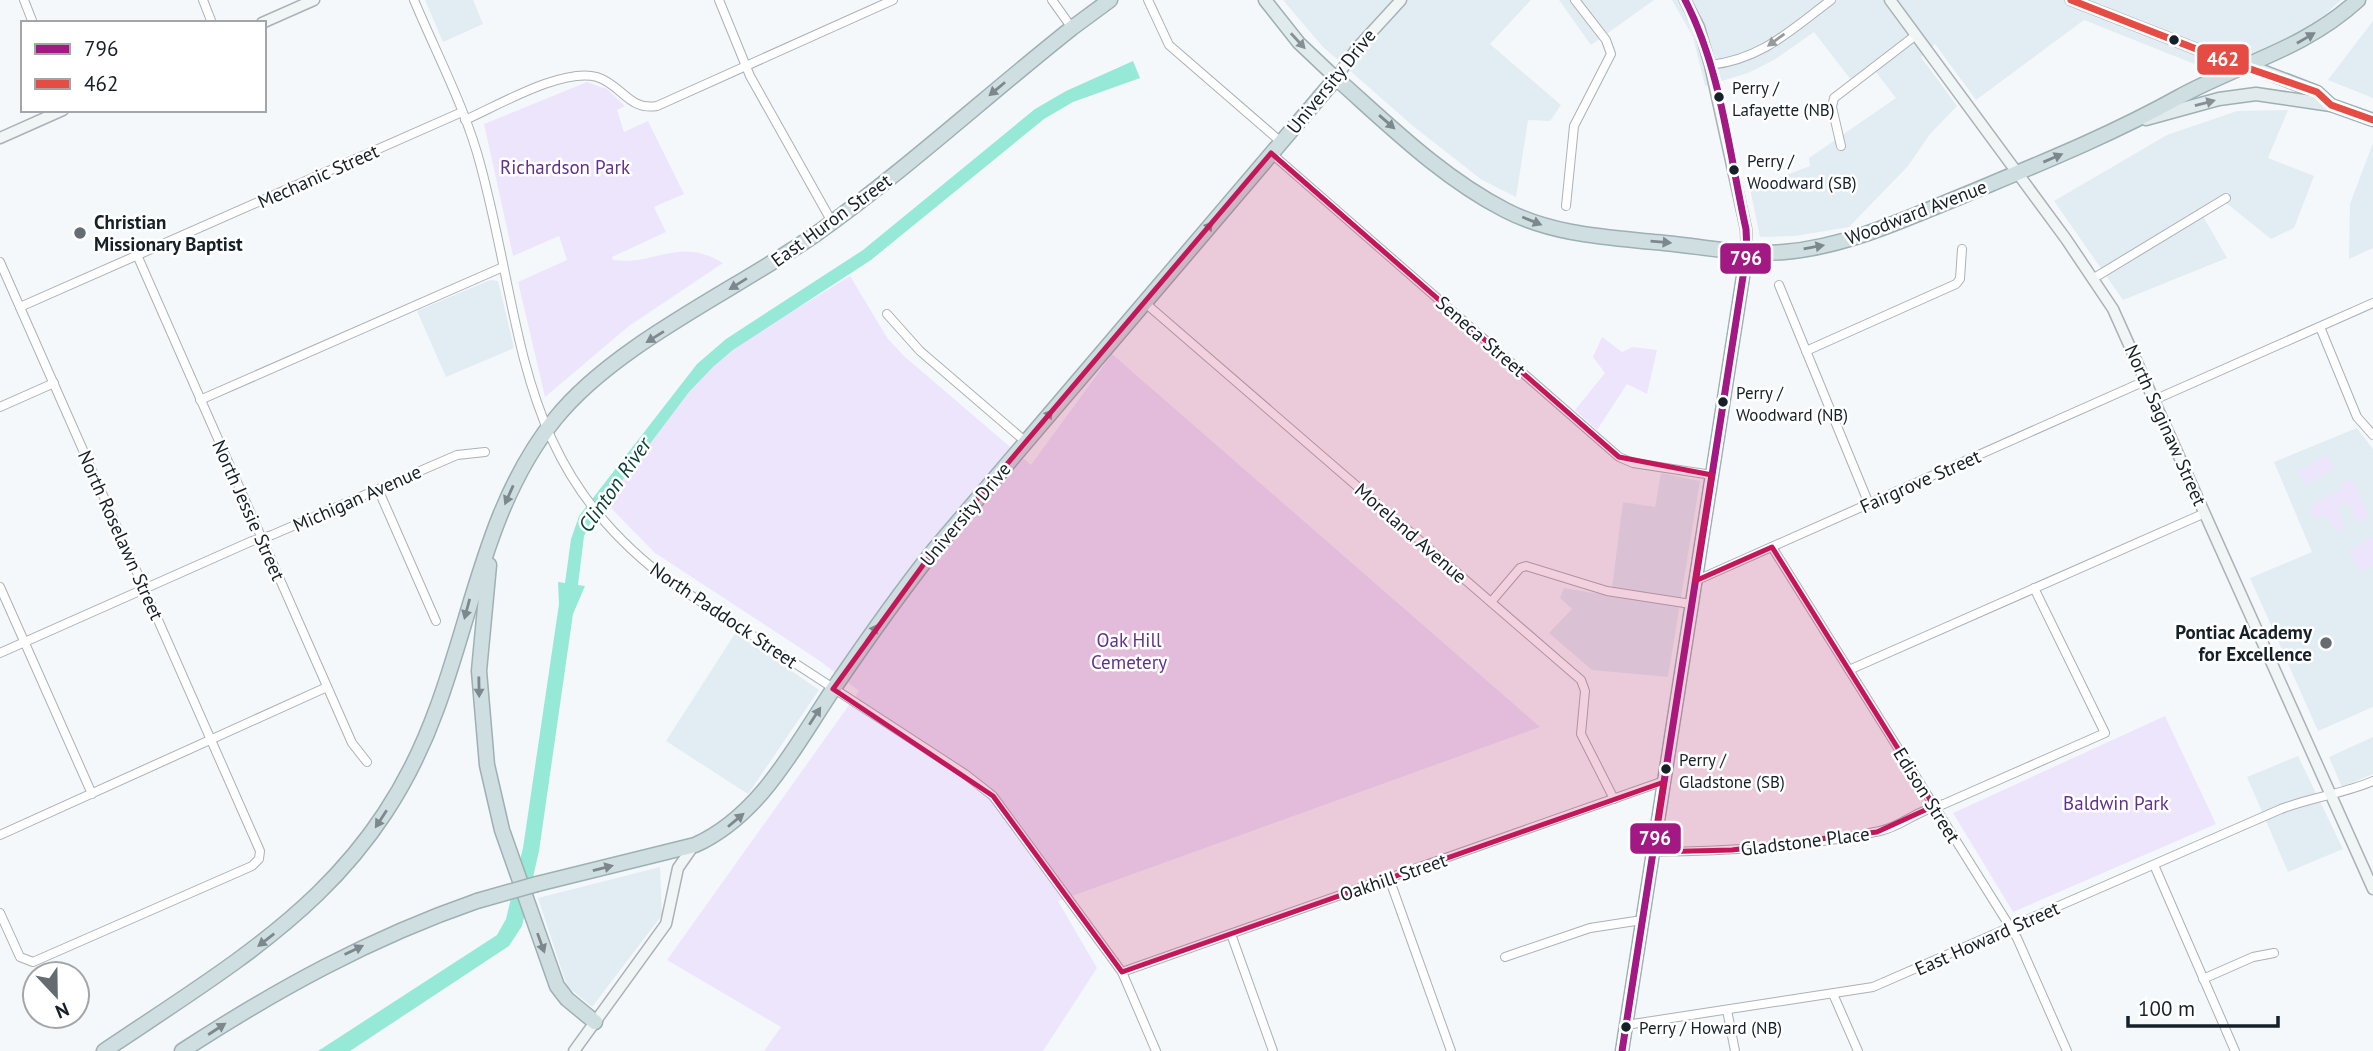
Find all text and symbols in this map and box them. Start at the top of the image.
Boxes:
legend [21,21,266,112]
street label: University Drive [1281,24,1381,138]
one-way arrow [1289,32,1305,49]
one-way arrow [2297,32,2316,45]
one-way arrow [1767,33,1785,47]
unlabelled marker [2167,33,2181,47]
text: 796 [84,35,118,62]
line badge: 462 [2196,43,2250,76]
text: 462 [2207,47,2239,71]
text: 462 [84,70,118,97]
place label: Perry / Lafayette (NB) [1732,77,1835,121]
one-way arrow [989,81,1006,96]
marker: Perry / Lafayette (NB) [1712,90,1726,104]
one-way arrow [2194,97,2216,108]
one-way arrow [1378,114,1396,130]
street label: Mechanic Street [254,138,383,213]
place label: Perry / Woodward (SB) [1747,150,1857,194]
one-way arrow [2043,152,2063,164]
park label: Richardson Park [500,155,630,179]
marker: Perry / Woodward (SB) [1727,163,1741,177]
street label: East Huron Street [766,168,896,272]
street label: Woodward Avenue [1842,174,1990,250]
place label: Christian Missionary Baptist [94,210,243,256]
one-way arrow [1521,216,1542,227]
one-way arrow [1198,221,1214,239]
marker: Christian Missionary Baptist [72,225,88,241]
one-way arrow [1650,237,1672,248]
one-way arrow [1803,241,1825,252]
line badge: 796 [1719,242,1772,275]
text: 796 [1730,246,1762,270]
one-way arrow [728,278,747,291]
street label: Seneca Street [1431,290,1531,382]
one-way arrow [645,330,664,343]
street label: North Saginaw Street [2120,341,2213,510]
place label: Perry / Woodward (NB) [1736,382,1848,426]
marker: Perry / Woodward (NB) [1716,395,1730,409]
one-way arrow [1038,409,1054,427]
water label: Clinton River [572,430,658,537]
street label: North Jessie Street [207,436,291,585]
street label: Fairgrove Street [1856,443,1985,518]
street label: North Roselawn Street [73,446,169,624]
street label: University Drive [915,457,1015,571]
street label: Michigan Avenue [289,459,425,537]
street label: Moreland Avenue [1350,478,1472,588]
one-way arrow [503,484,514,505]
street label: North Paddock Street [646,557,803,674]
one-way arrow [461,599,471,620]
place label: Pontiac Academy for Excellence [2175,620,2313,666]
one-way arrow [865,624,879,642]
park label: Oak Hill Cemetery [1091,628,1167,674]
marker: Pontiac Academy for Excellence [2318,635,2334,651]
one-way arrow [473,676,485,698]
one-way arrow [808,707,821,726]
street label: Edison Street [1888,743,1966,847]
place label: Perry / Gladstone (SB) [1679,749,1785,793]
marker: Perry / Gladstone (SB) [1659,762,1673,776]
park label: Baldwin Park [2063,791,2169,815]
one-way arrow [374,809,387,829]
one-way arrow [727,813,744,828]
street label: Gladstone Place [1739,821,1871,861]
line badge: 796 [1629,822,1682,855]
text: 796 [1639,826,1671,850]
street label: Oakhill Street [1336,847,1450,907]
one-way arrow [592,862,614,873]
street label: East Howard Street [1911,895,2063,981]
one-way arrow [258,932,276,947]
one-way arrow [536,932,547,953]
one-way arrow [344,944,364,956]
north arrow [21,960,91,1030]
scale bar [2128,984,2278,1028]
text: 100 m [2138,995,2195,1022]
text: N [52,997,73,1024]
place label: Perry / Howard (NB) [1639,1017,1782,1039]
marker: Perry / Howard (NB) [1619,1020,1633,1034]
one-way arrow [207,1022,226,1035]

